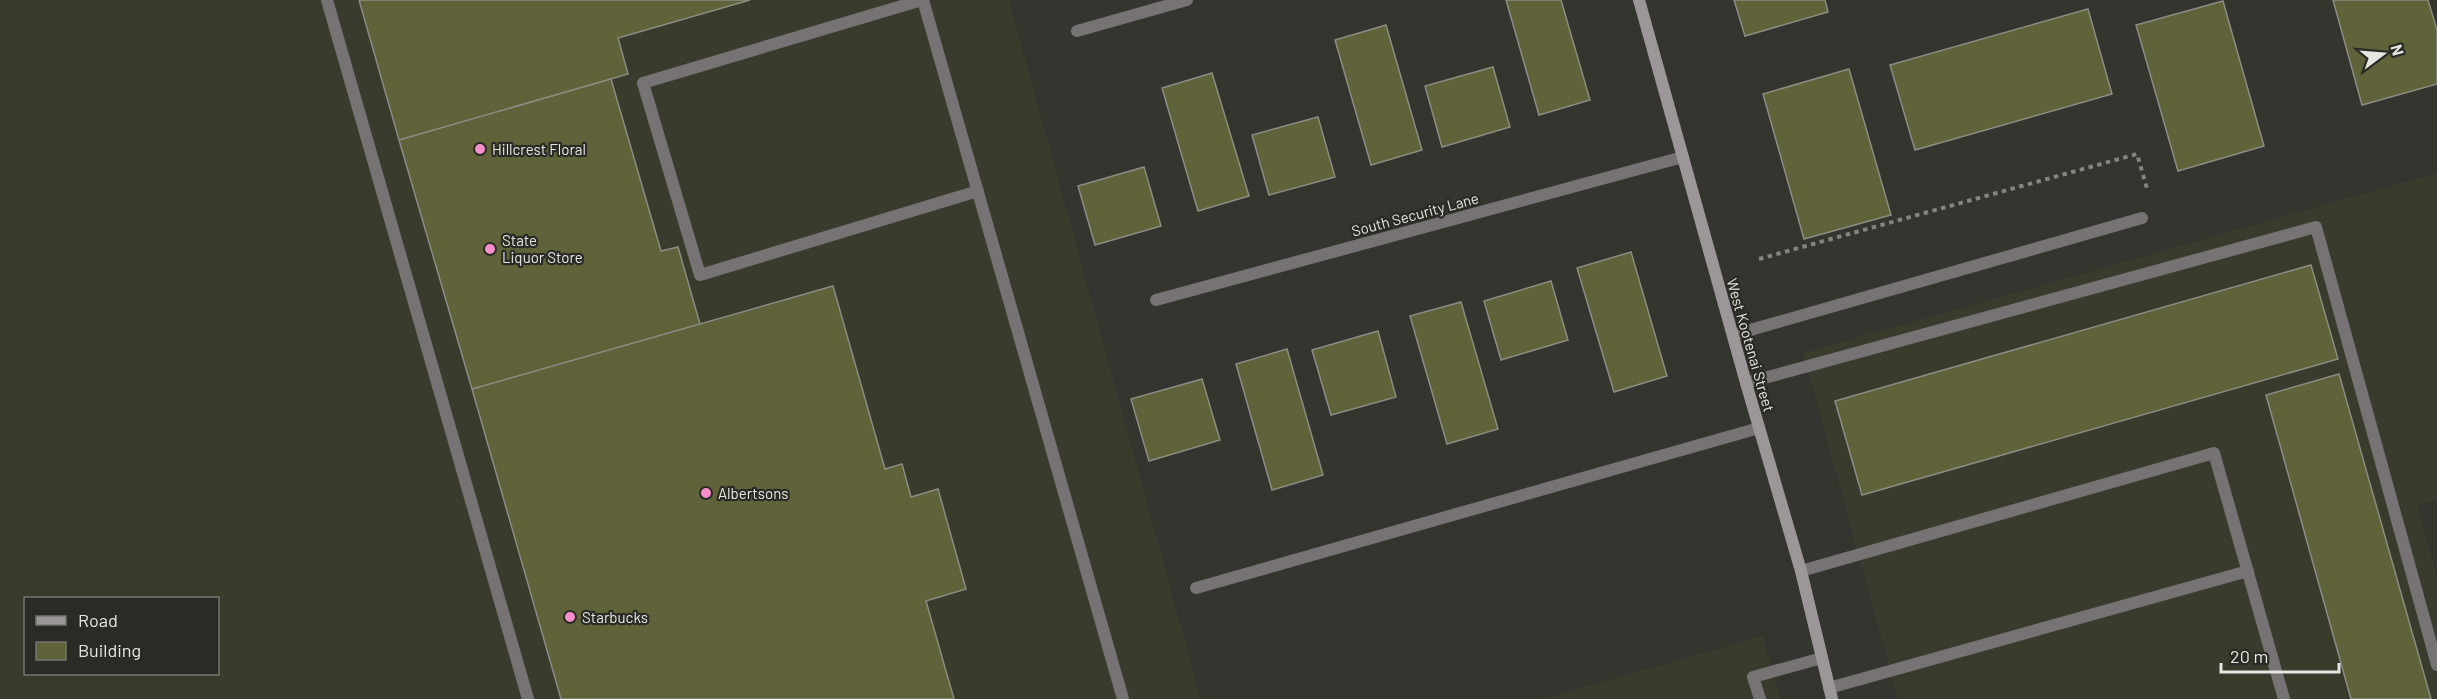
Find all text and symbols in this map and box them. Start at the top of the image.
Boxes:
north arrow [2353,24,2413,84]
text: N [2387,42,2408,57]
place label: Hillcrest Floral [492,140,586,158]
marker: Hillcrest Floral [473,142,487,156]
street label: South Security Lane [1349,188,1481,240]
place label: State Liquor Store [502,231,583,266]
marker: State Liquor Store [483,242,497,256]
street label: West Kootenai Street [1723,276,1779,414]
place label: Albertsons [718,484,788,502]
marker: Albertsons [699,486,713,500]
legend [24,597,219,675]
place label: Starbucks [582,608,648,626]
text: Road [78,609,118,631]
marker: Starbucks [563,610,577,624]
scale bar [2221,636,2340,674]
text: Building [78,639,141,661]
text: 20 m [2230,645,2268,667]

